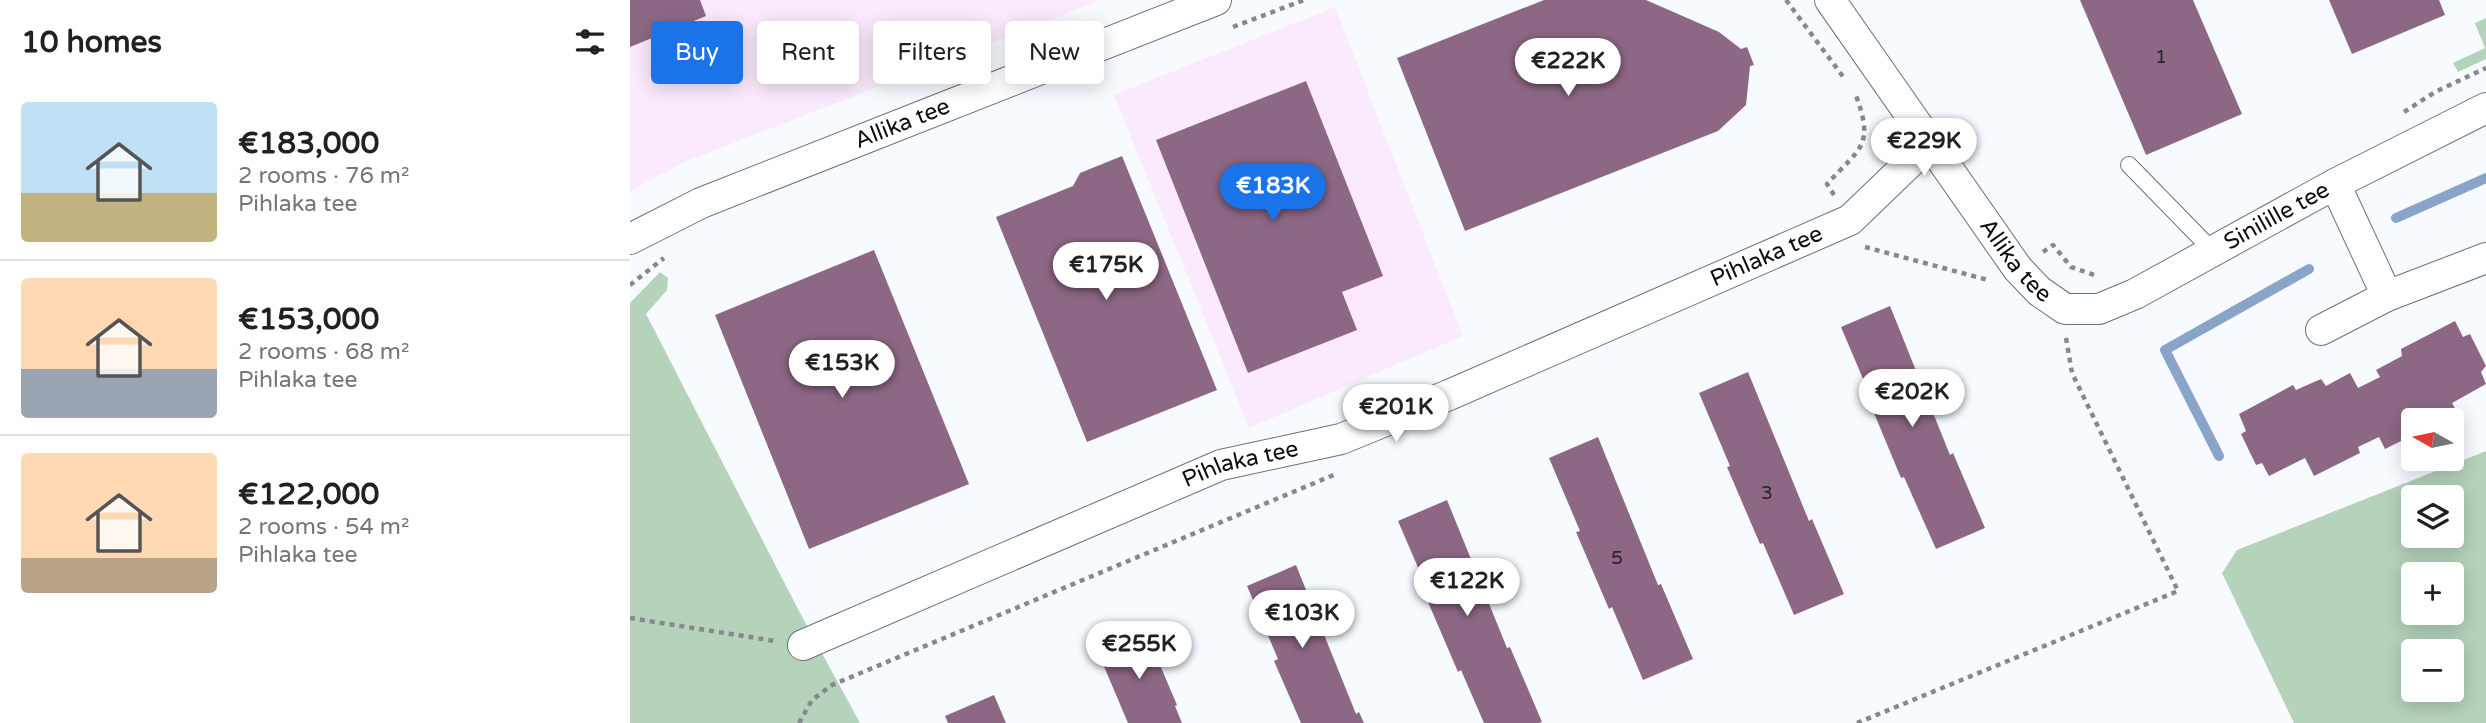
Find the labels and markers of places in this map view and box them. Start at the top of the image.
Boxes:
pin: €222K [1519,38,1617,98]
pin: €229K [1875,118,1973,178]
pin: €183K [1224,164,1322,223]
pin: €175K [1057,243,1155,302]
pin: €153K [793,340,891,400]
pin: €202K [1863,370,1961,429]
pin: €201K [1347,384,1445,444]
pin: €122K [1418,558,1516,618]
pin: €103K [1253,590,1351,650]
pin: €255K [1090,622,1188,681]

